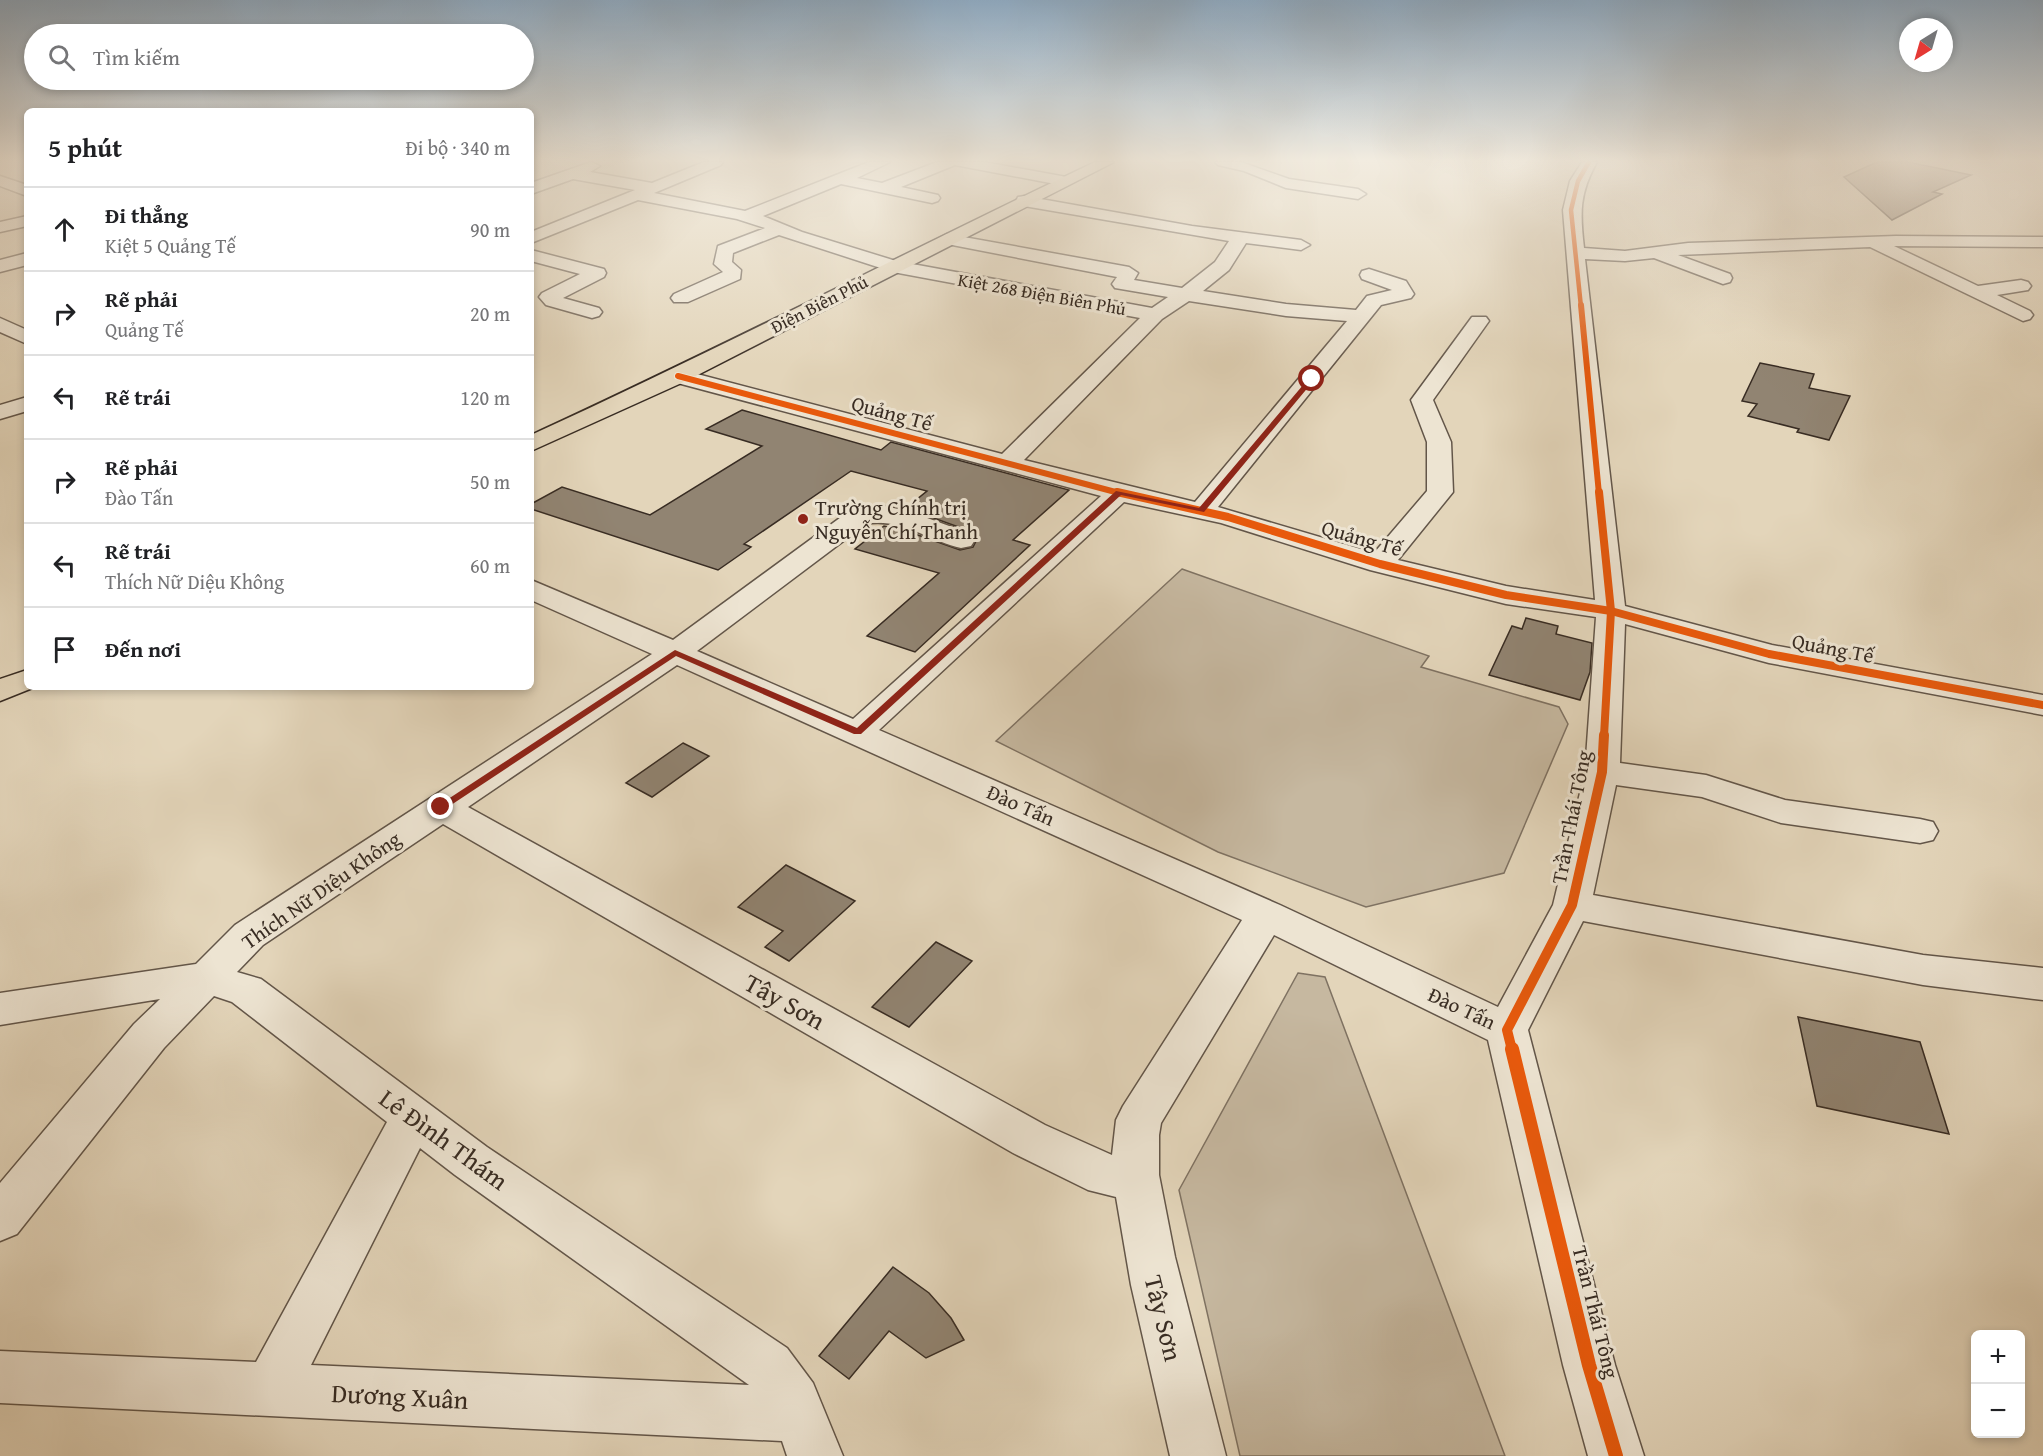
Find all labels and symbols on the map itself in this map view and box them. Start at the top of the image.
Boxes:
north arrow [1899,18,1953,72]
street label: Kiệt 268 Điện Biên Phủ [956,266,1128,322]
street label: Điện Biên Phủ [766,268,872,340]
route start [1298,365,1324,391]
street label: Quảng Tế [848,387,937,439]
place label: Trường Chính trị Nguyễn Chí Thanh [815,492,978,547]
marker: Trường Chính trị Nguyễn Chí Thanh [796,512,810,526]
street label: Quảng Tế [1318,512,1407,565]
street label: Quảng Tế [1790,625,1878,671]
street label: Trần Thái Tông [1543,747,1599,886]
street label: Đào Tấn [982,776,1060,834]
route end [427,793,453,819]
street label: Thích Nữ Diệu Không [235,823,407,957]
street label: Tây Sơn [737,963,833,1039]
street label: Đào Tấn [1423,979,1501,1037]
street label: Lê Đình Thám [371,1079,517,1199]
street label: Trần Thái Tông [1565,1243,1628,1382]
street label: Tây Sơn [1135,1271,1194,1365]
street label: Dương Xuân [331,1373,470,1419]

